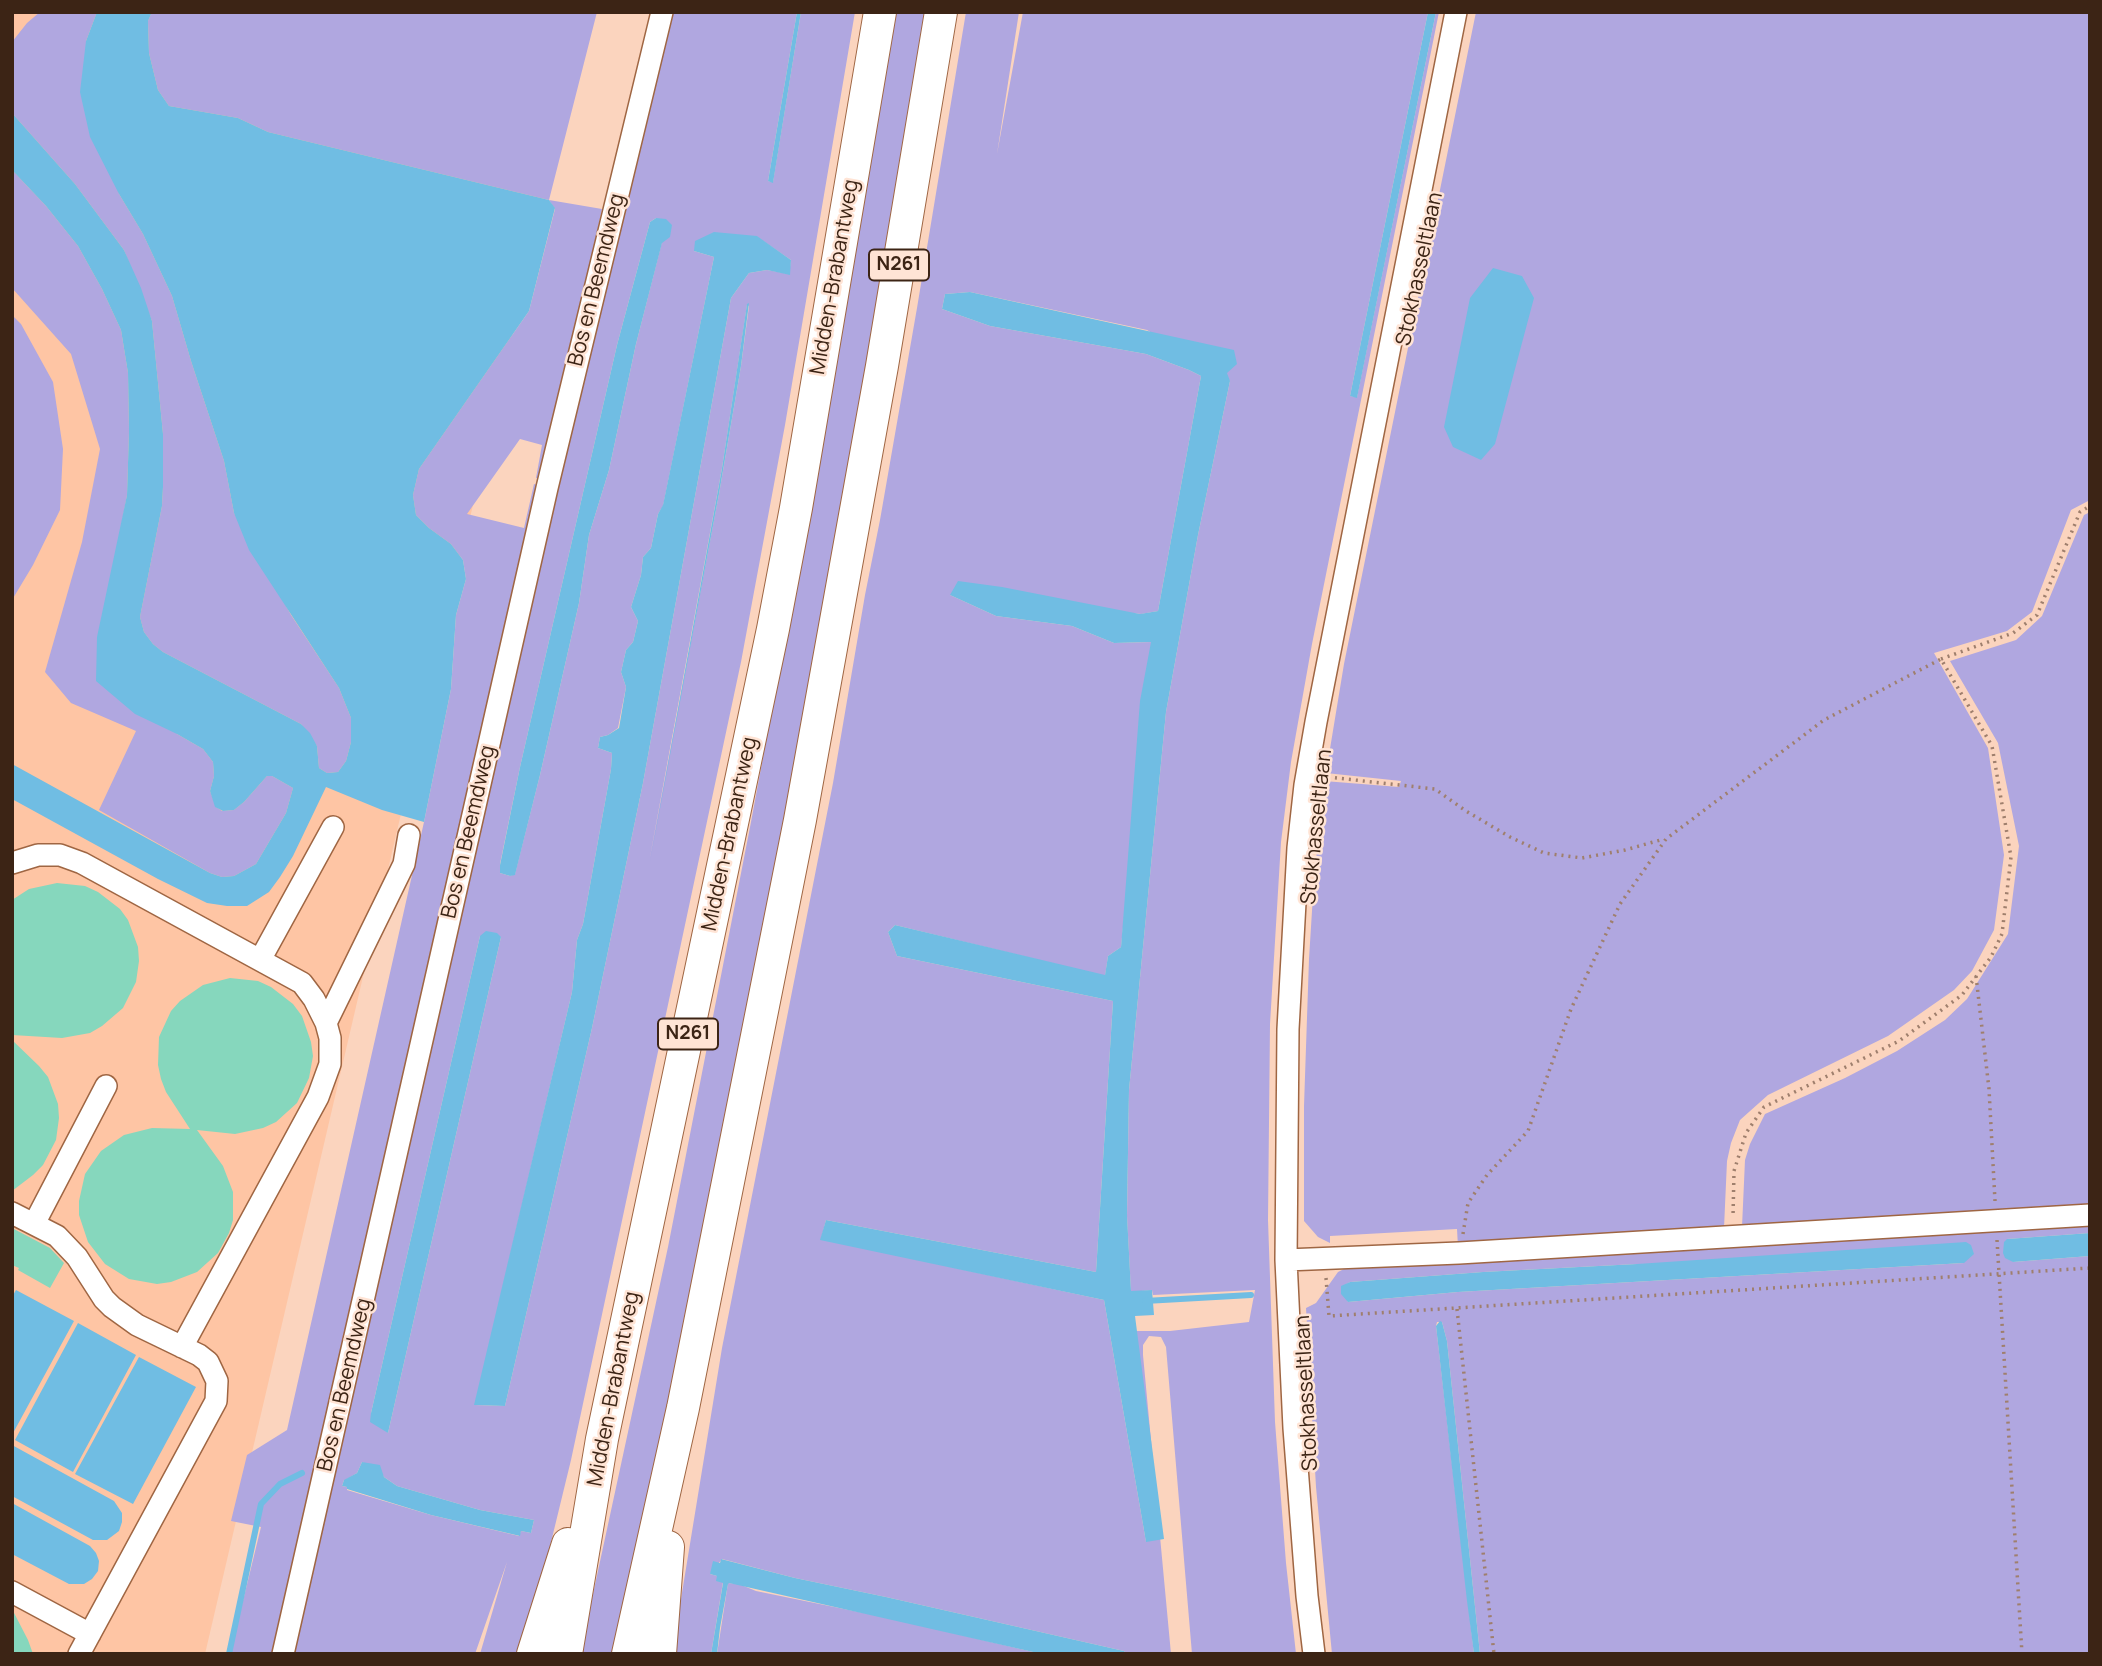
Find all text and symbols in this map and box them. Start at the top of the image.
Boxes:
street label: Midden-Brabantweg [805,177,865,377]
street label: Stokhasseltlaan [1391,190,1449,348]
street label: Bos en Beemdweg [563,191,631,369]
road number: N261 [869,249,929,280]
street label: Midden-Brabantweg [697,735,763,933]
street label: Bos en Beemdweg [437,743,501,921]
street label: Stokhasseltlaan [1296,748,1338,906]
road number: N261 [658,1018,718,1050]
street label: Midden-Brabantweg [583,1290,645,1488]
street label: Bos en Beemdweg [313,1296,377,1474]
street label: Stokhasseltlaan [1290,1314,1324,1472]

